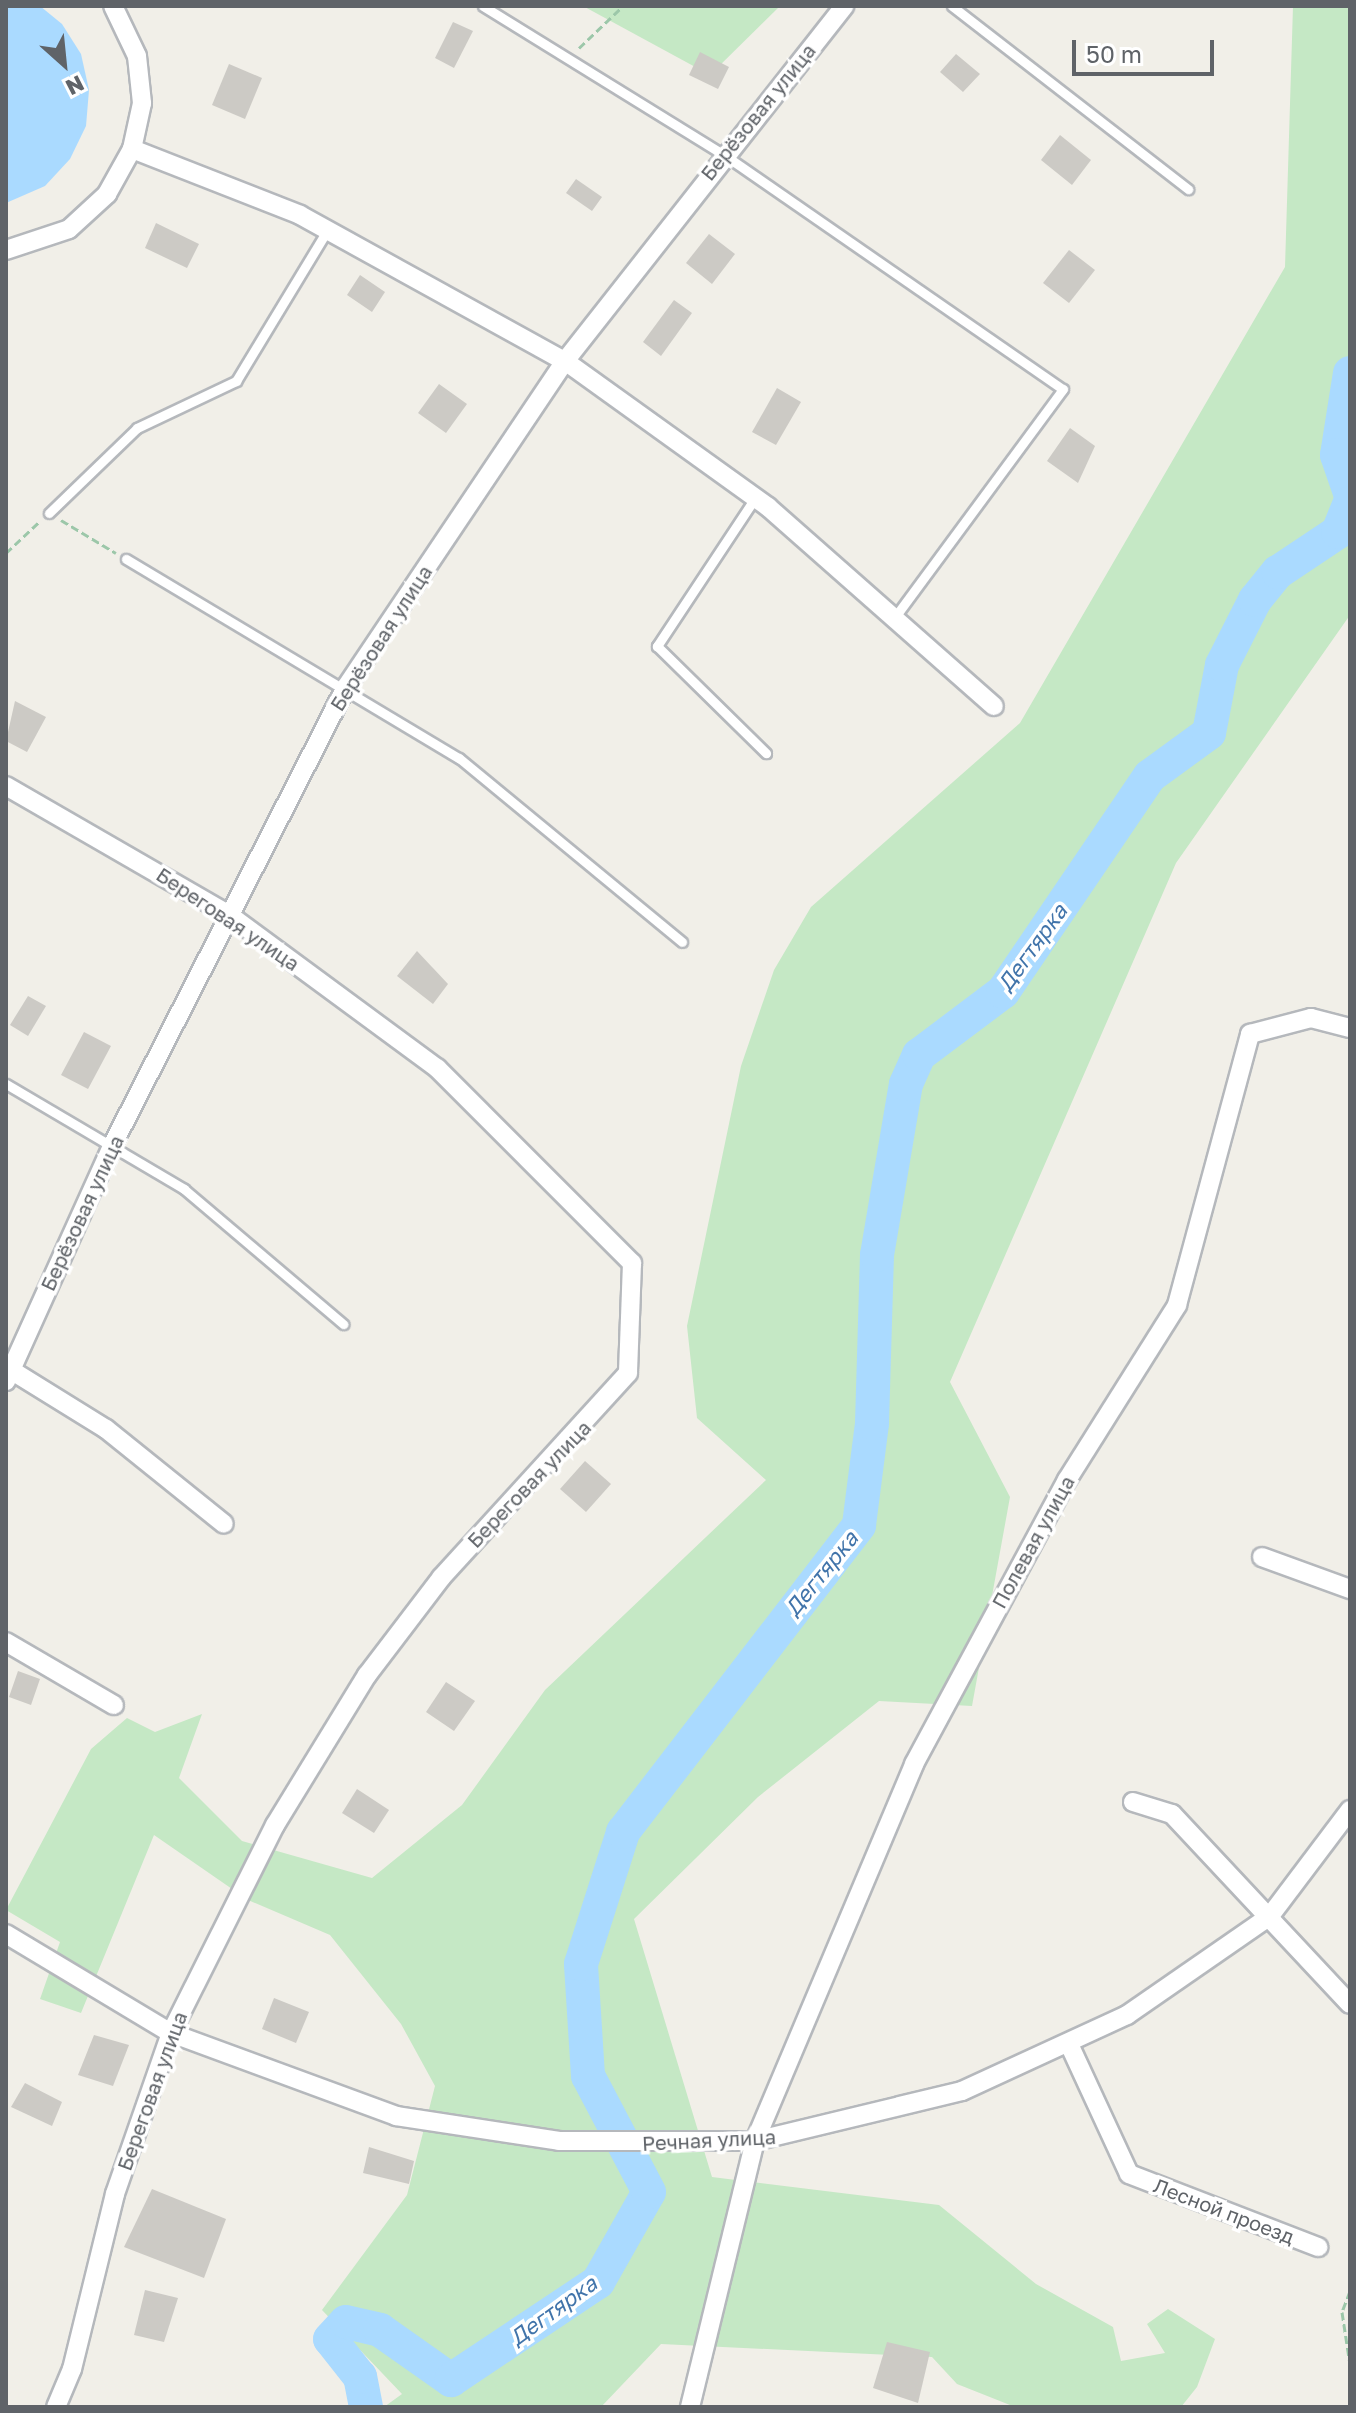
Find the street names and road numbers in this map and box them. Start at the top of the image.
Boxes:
street label: Берёзовая улица [696,39,820,185]
street label: Берёзовая улица [325,561,437,715]
street label: Береговая улица [152,862,304,976]
street label: Берёзовая улица [35,1131,129,1295]
street label: Береговая улица [462,1415,596,1553]
street label: Полевая улица [987,1472,1079,1612]
street label: Береговая улица [112,2008,192,2174]
street label: Речная улица [641,2125,777,2155]
street label: Лесной проезд [1150,2173,1298,2249]

